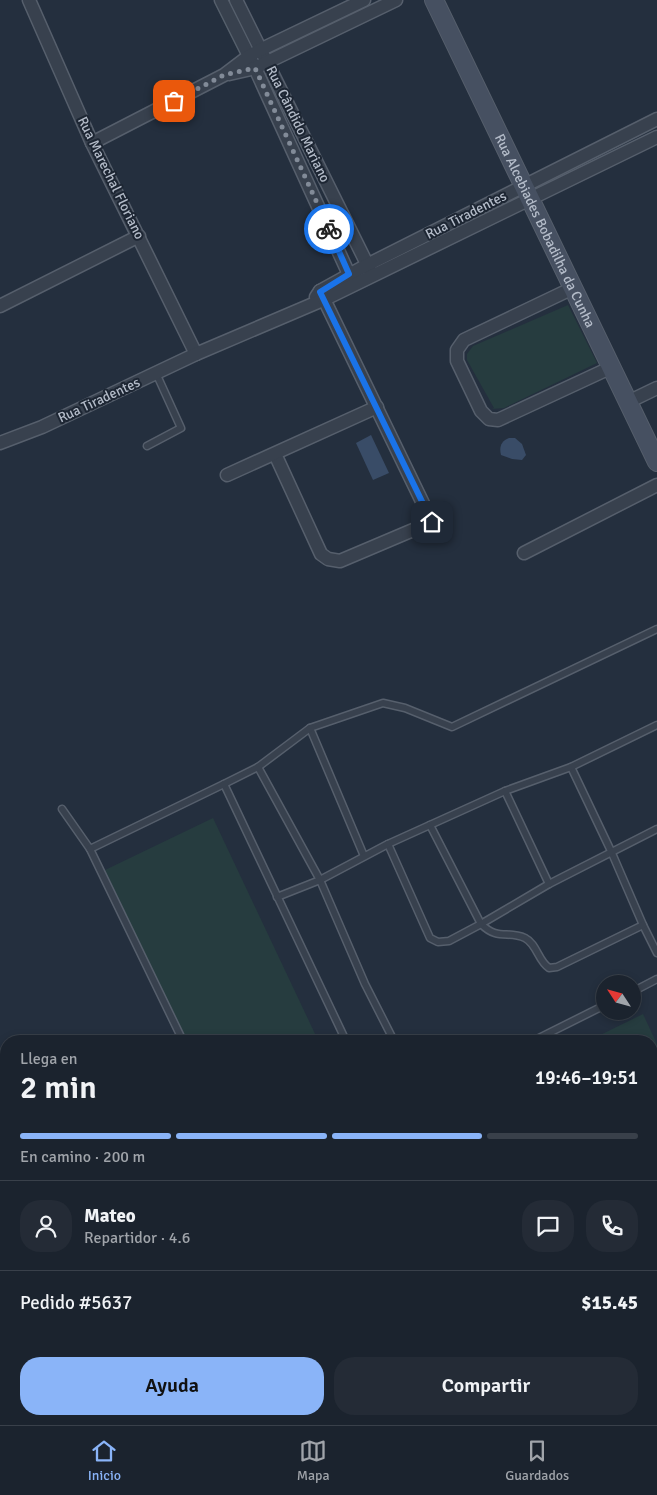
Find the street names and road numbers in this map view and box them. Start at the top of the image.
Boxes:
street label: Rua Cândido Mariano [262,63,334,185]
street label: Rua Marechal Floriano [74,114,148,242]
street label: Rua Alcebiades Bobadilha da Cunha [491,131,599,330]
street label: Rua Tiradentes [423,187,509,243]
street label: Rua Tiradentes [55,374,143,426]

